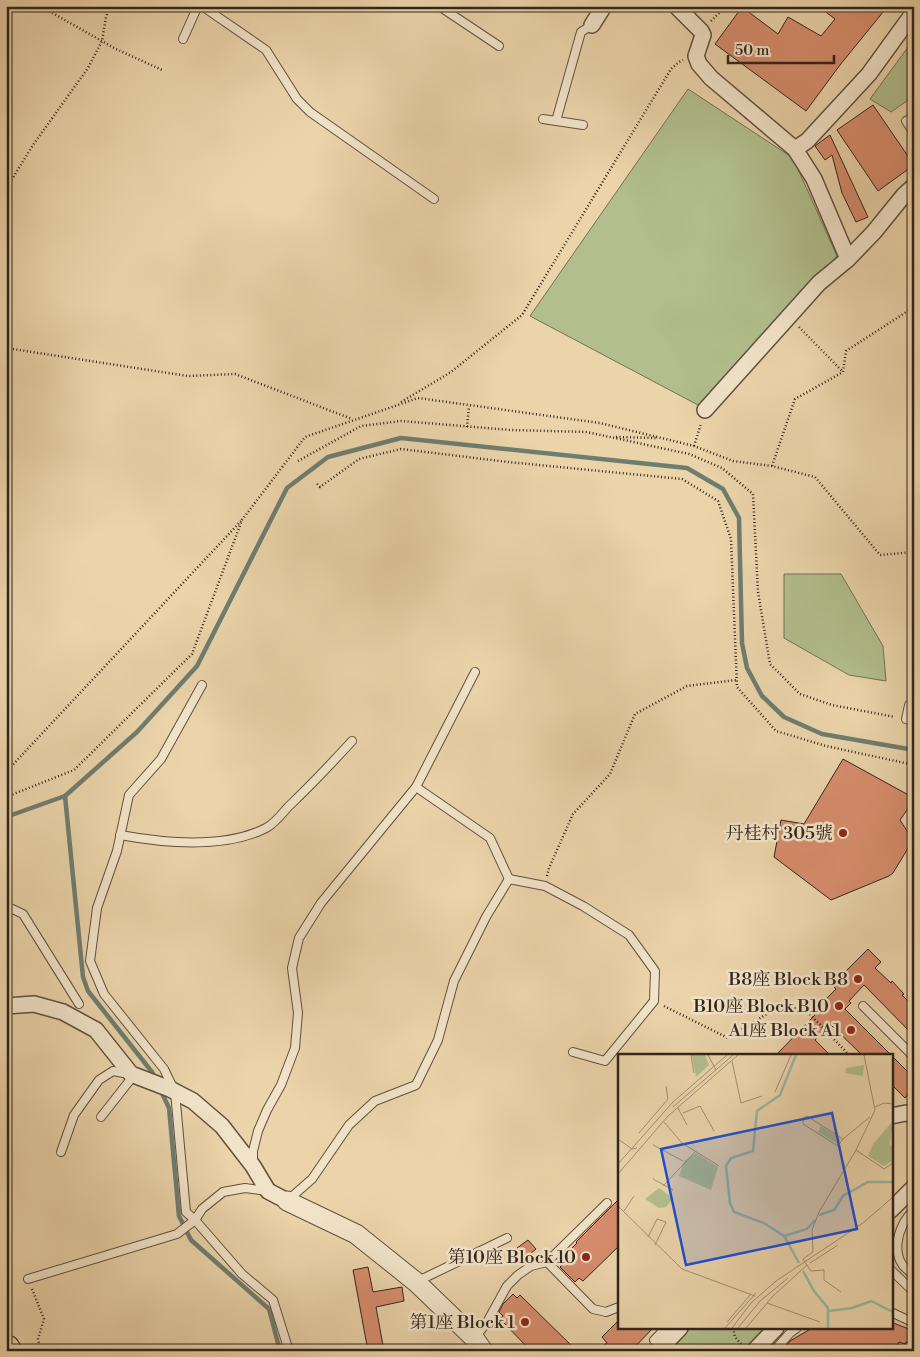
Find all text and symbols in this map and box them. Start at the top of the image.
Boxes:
scale bar [728,32,834,64]
text: 50 m [735,41,769,60]
place label: 丹桂村 305號 [726,822,833,845]
marker: 丹桂村 305號 [837,827,849,839]
place label: B8座 Block B8 [728,968,848,991]
marker: B8座 Block B8 [852,973,864,985]
place label: B10座 Block B10 [692,995,829,1018]
marker: B10座 Block B10 [833,1000,845,1012]
place label: A1座 Block A1 [728,1019,841,1042]
marker: A1座 Block A1 [845,1024,857,1036]
inset map [618,1054,892,1330]
place label: 第10座 Block 10 [448,1246,576,1269]
marker: 第10座 Block 10 [580,1251,592,1263]
place label: 第1座 Block 1 [409,1311,515,1334]
marker: 第1座 Block 1 [519,1316,531,1328]

